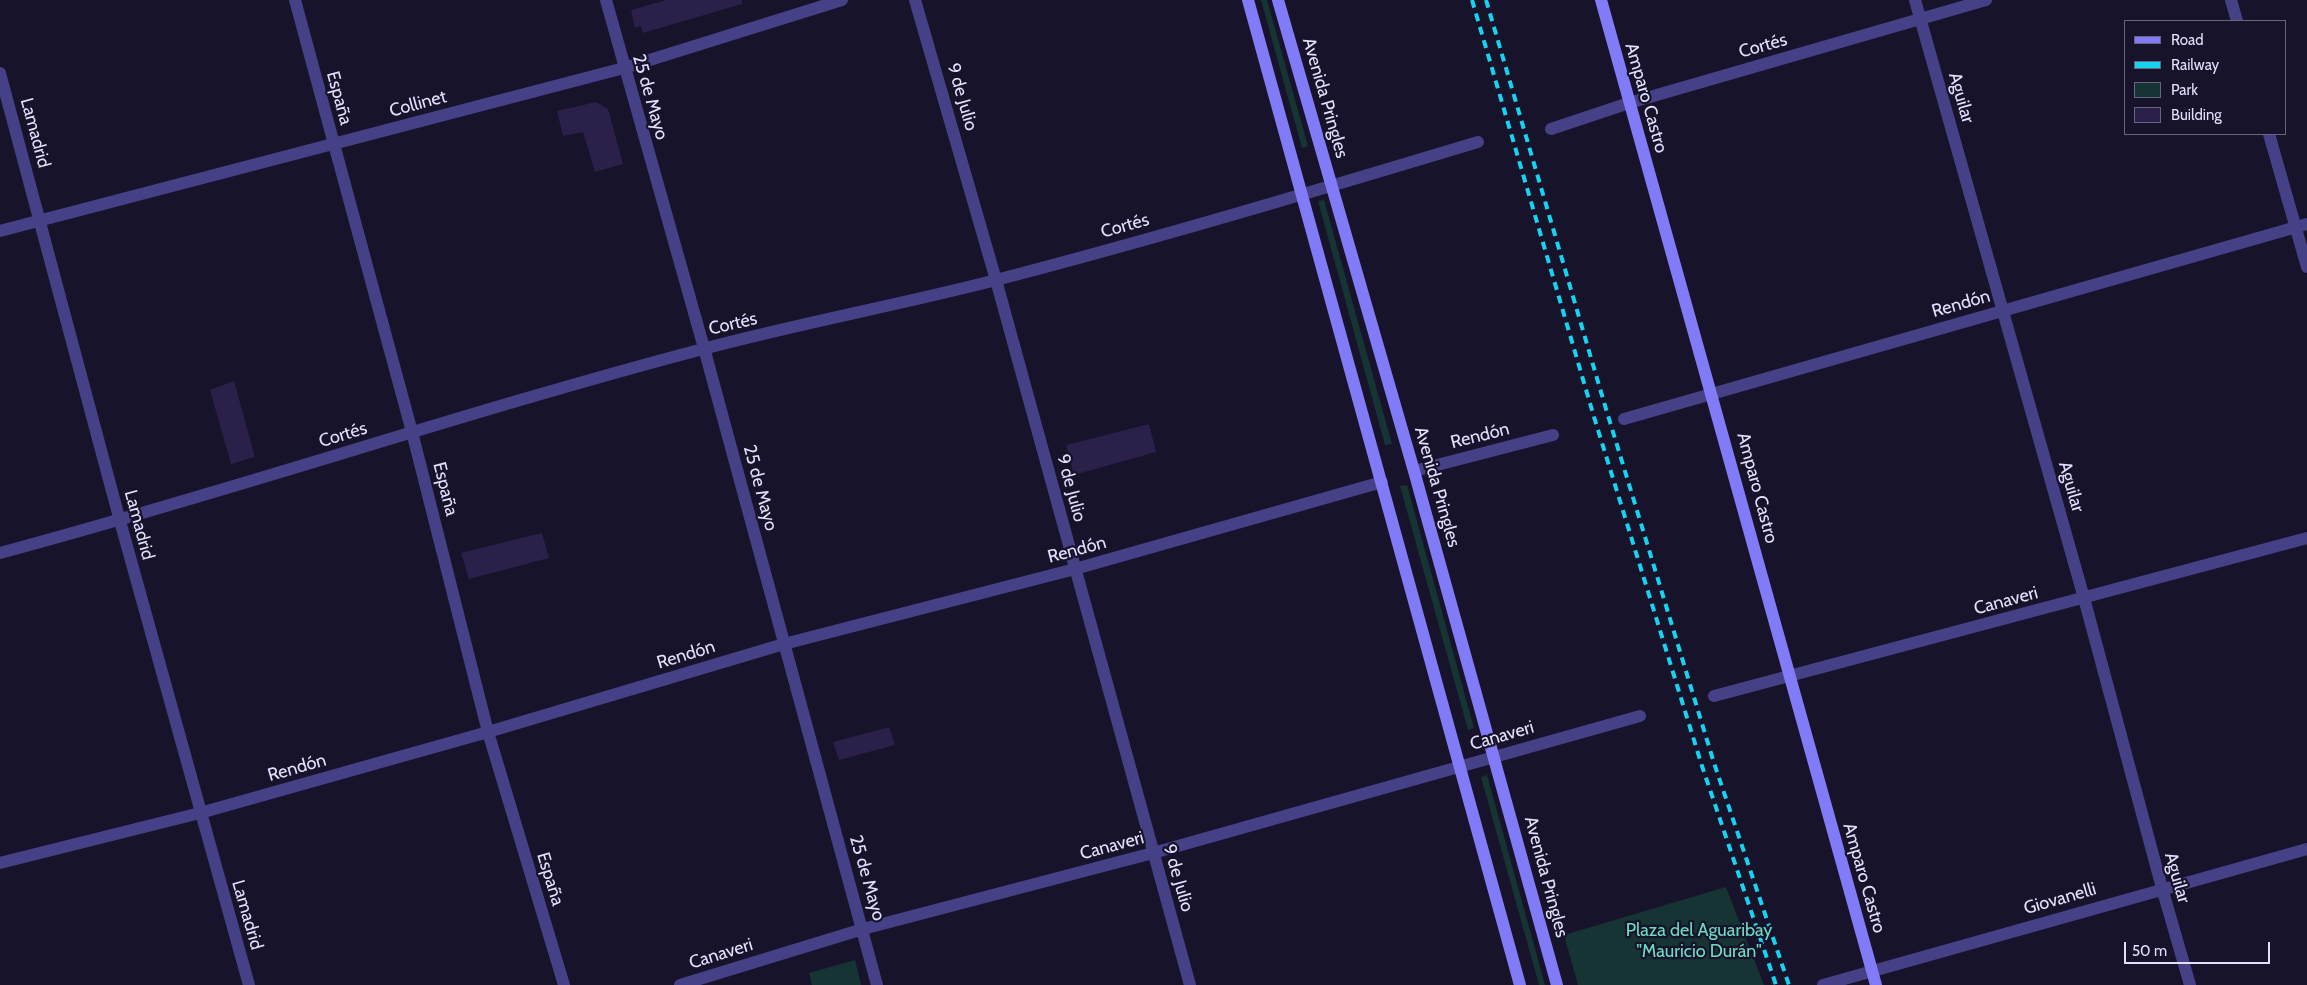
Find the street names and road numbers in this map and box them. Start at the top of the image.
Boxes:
street label: Cortés [1736,29,1790,63]
street label: Avenida Pringles [1297,35,1353,161]
street label: Amparo Castro [1620,40,1672,156]
street label: 25 de Mayo [627,52,673,142]
street label: 9 de Julio [942,61,982,133]
street label: España [321,69,357,127]
street label: Aguilar [1943,70,1979,126]
street label: Collinet [387,86,449,122]
street label: Lamadrid [15,96,55,170]
street label: Cortés [1098,209,1152,243]
street label: Rendón [1929,285,1993,323]
street label: Cortés [707,308,759,340]
street label: Cortés [316,417,370,453]
street label: Rendón [1448,418,1512,454]
street label: Avenida Pringles [1409,424,1465,550]
street label: Amparo Castro [1732,430,1782,546]
street label: 25 de Mayo [738,443,782,533]
street label: 9 de Julio [1052,452,1090,524]
street label: Aguilar [2053,459,2089,515]
street label: España [428,460,462,518]
street label: Lamadrid [119,488,159,562]
street label: Rendón [1045,532,1109,568]
street label: Canaveri [1972,582,2040,620]
street label: Rendón [654,636,718,674]
street label: Canaveri [1468,717,1536,755]
street label: Rendón [265,749,329,787]
street label: Avenida Pringles [1519,814,1573,940]
street label: Amparo Castro [1838,820,1890,936]
street label: Canaveri [1078,827,1146,865]
street label: 25 de Mayo [844,833,890,923]
street label: 9 de Julio [1158,842,1198,914]
street label: España [532,850,568,908]
street label: Aguilar [2159,850,2195,906]
street label: Lamadrid [227,878,267,952]
street label: Giovanelli [2021,878,2099,920]
street label: Canaveri [687,934,755,974]

